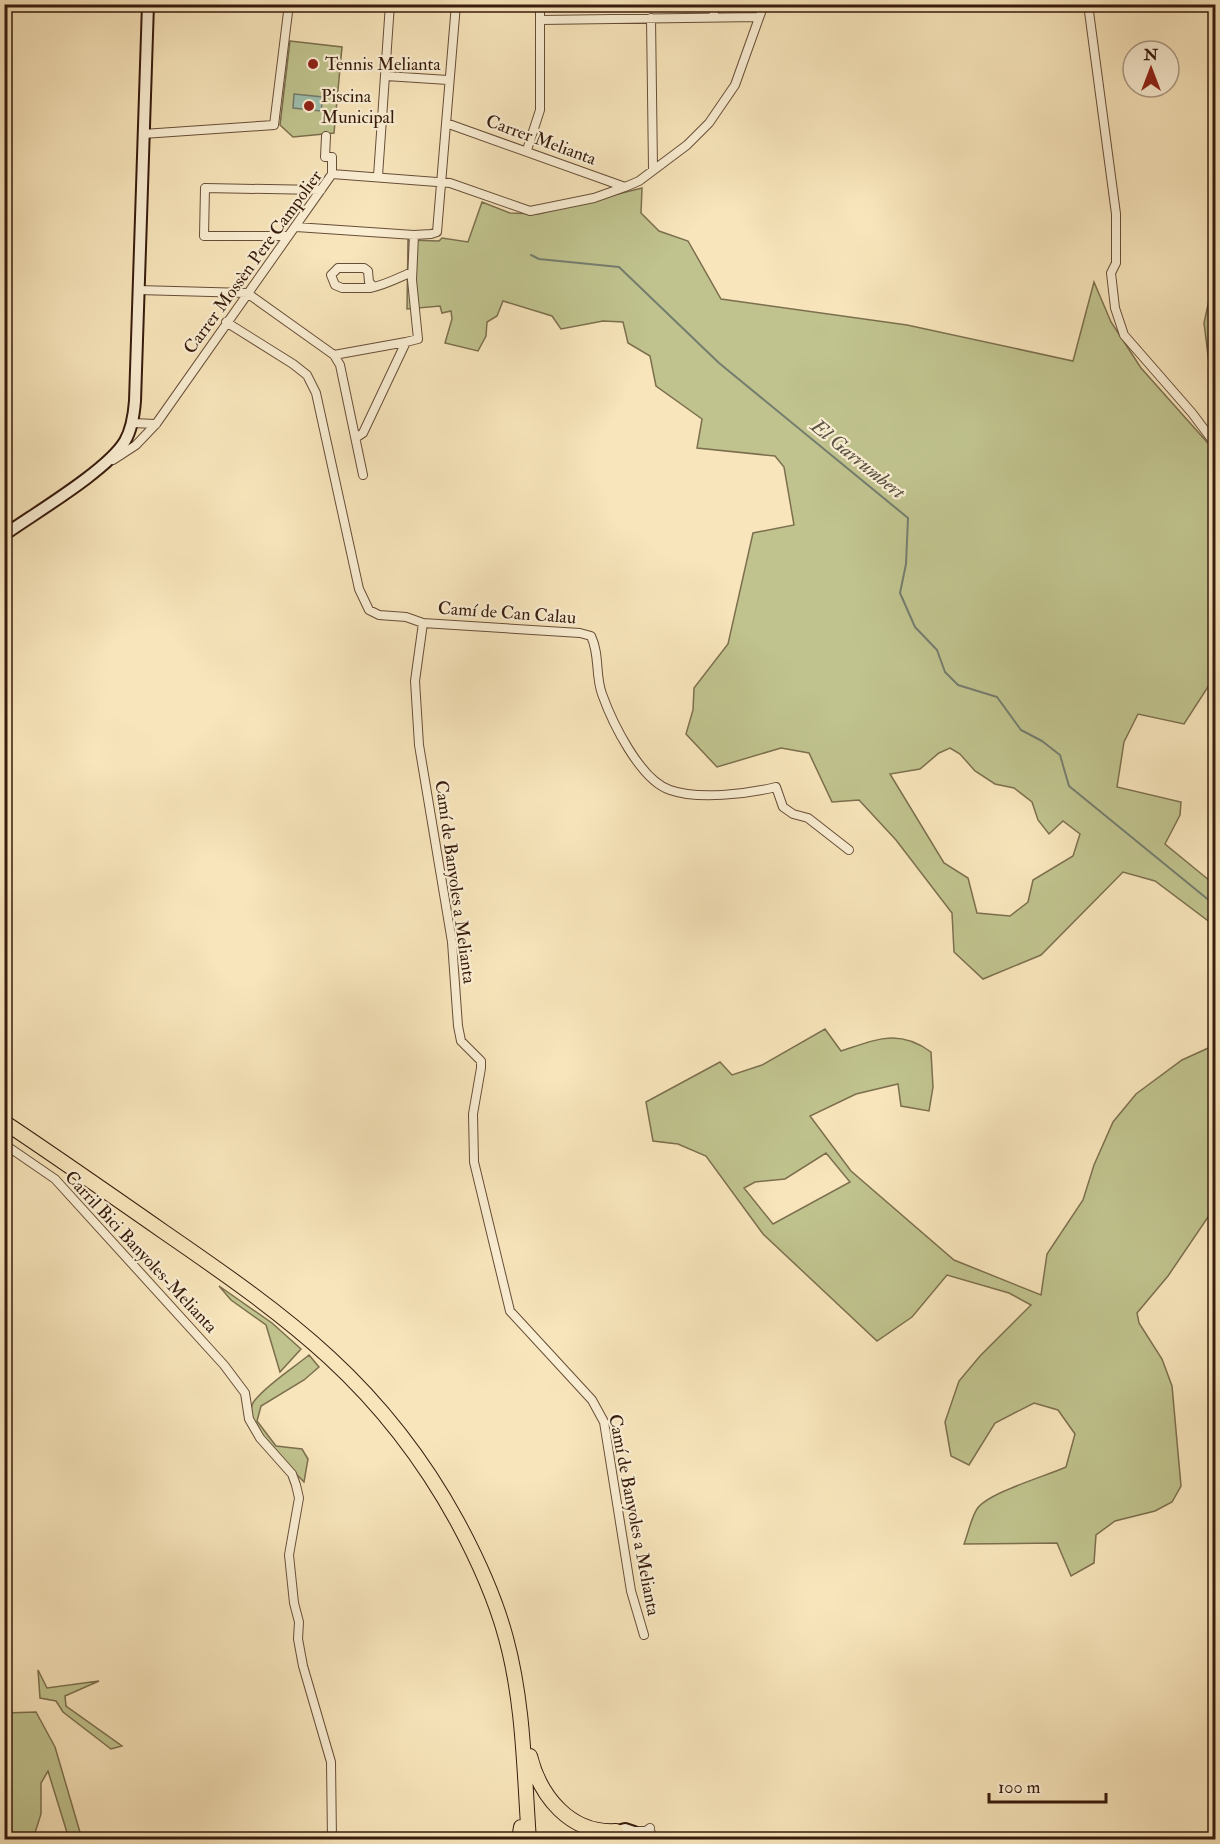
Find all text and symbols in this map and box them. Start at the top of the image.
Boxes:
north arrow [1121,39,1181,99]
text: N [1143,45,1159,65]
place label: Tennis Melianta [325,53,441,76]
marker: Tennis Melianta [306,57,320,71]
place label: Piscina Municipal [321,85,395,129]
marker: Piscina Municipal [302,99,316,113]
street label: Carrer Melianta [483,109,600,171]
street label: Carrer Mossèn Pere Campolier [179,165,328,358]
water label: El Garrumbert [804,412,911,505]
street label: Camí de Can Calau [437,597,577,629]
street label: Camí de Banyoles a Melianta [429,779,481,986]
street label: Carril Bici Banyoles-Melianta [60,1166,223,1338]
street label: Camí de Banyoles a Melianta [603,1412,665,1618]
scale bar [989,1766,1106,1804]
text: 100 m [998,1776,1041,1799]

